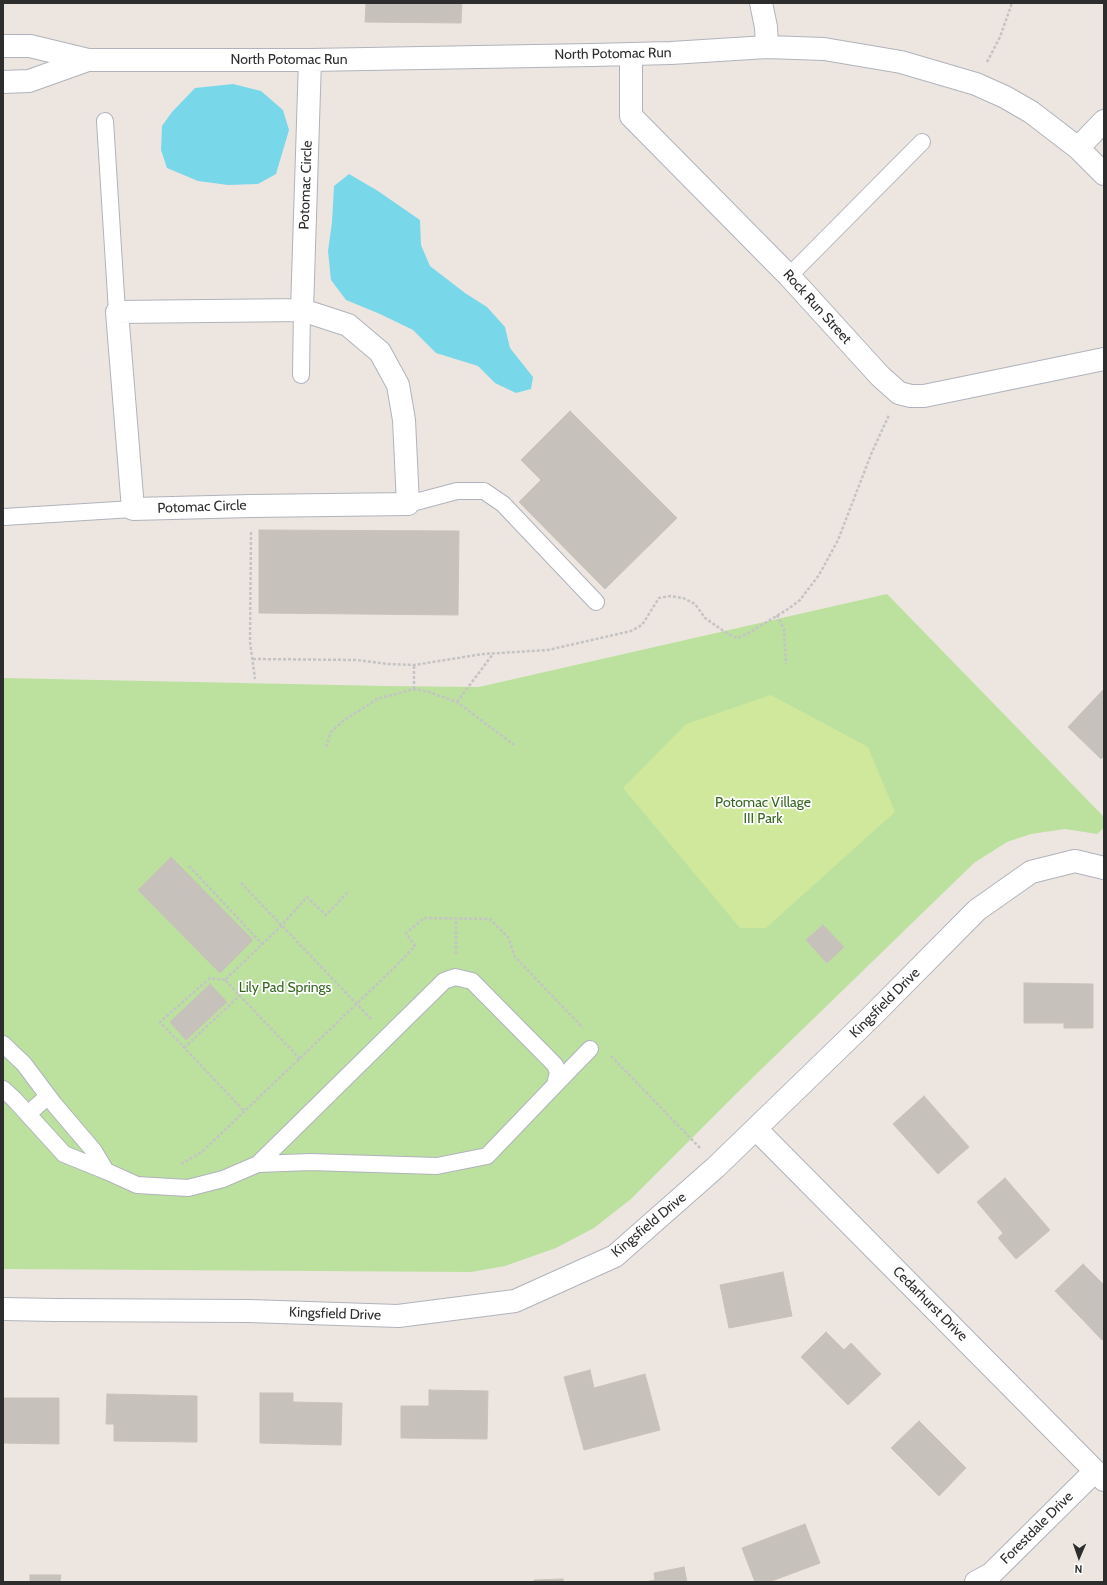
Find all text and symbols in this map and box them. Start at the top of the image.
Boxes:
street label: North Potomac Run [554,45,672,63]
street label: North Potomac Run [231,52,347,68]
street label: Potomac Circle [296,140,316,230]
street label: Rock Run Street [779,266,855,348]
street label: Potomac Circle [157,497,247,517]
park label: Potomac Village III Park [715,795,811,828]
street label: Kingsfield Drive [846,964,924,1042]
park label: Lily Pad Springs [239,980,331,996]
street label: Kingsfield Drive [608,1189,690,1261]
street label: Cedarhurst Drive [889,1263,971,1345]
street label: Kingsfield Drive [289,1304,381,1324]
street label: Forestdale Drive [997,1488,1077,1568]
north arrow [1059,1537,1099,1577]
text: N [1074,1562,1083,1576]

